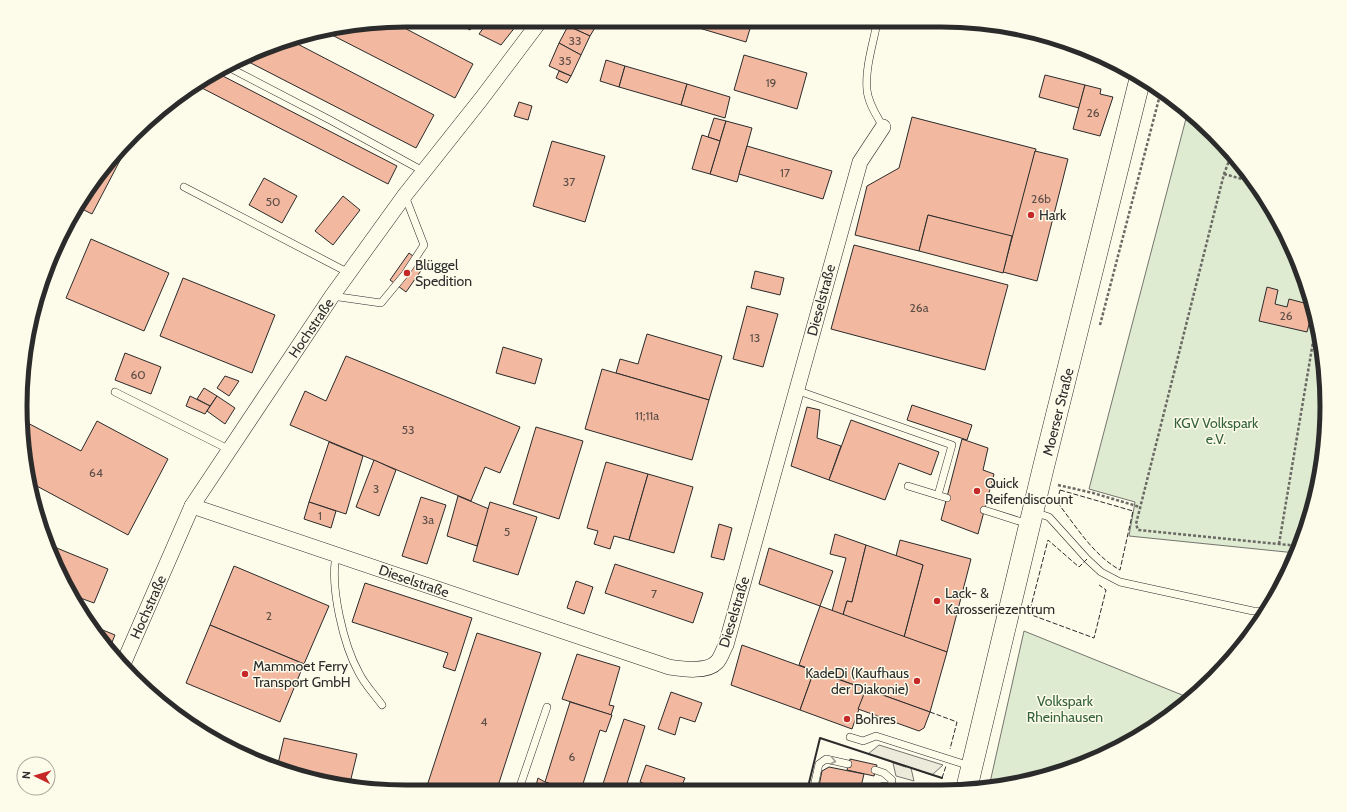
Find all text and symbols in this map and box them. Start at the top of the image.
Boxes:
house number: 33 [569,33,581,48]
house number: 35 [559,53,571,68]
house number: 19 [766,75,777,90]
house number: 26 [1086,105,1100,120]
house number: 17 [780,165,790,180]
house number: 37 [563,174,575,189]
house number: 26b [1031,191,1051,206]
house number: 50 [266,194,280,209]
place label: Hark [1039,206,1067,224]
marker: Hark [1026,210,1036,220]
place label: Blüggel Spedition [415,256,472,290]
street label: Dieselstraße [803,262,839,338]
marker: Blüggel Spedition [402,268,412,278]
street label: Hochstraße [285,295,337,361]
house number: 26a [910,300,929,315]
house number: 26 [1279,308,1293,323]
house number: 13 [750,330,760,345]
street label: Moerser Straße [1038,366,1078,458]
house number: 60 [130,367,146,382]
house number: 11;11a [635,408,659,423]
park label: KGV Volkspark e.V. [1174,414,1259,448]
house number: 53 [402,422,414,437]
house number: 64 [89,465,103,480]
place label: Quick Reifendiscount [985,474,1073,508]
house number: 3 [373,481,379,496]
marker: Quick Reifendiscount [972,486,982,496]
house number: 1 [318,508,322,523]
house number: 3a [422,512,434,527]
house number: 5 [504,524,510,539]
street label: Dieselstraße [376,561,452,601]
street label: Hochstraße [126,572,170,642]
street label: Dieselstraße [715,574,753,650]
place label: Lack- & Karosseriezentrum [945,584,1055,618]
house number: 7 [651,586,657,601]
marker: Lack- & Karosseriezentrum [932,596,942,606]
house number: 2 [266,608,272,623]
place label: Mammoet Ferry Transport GmbH [253,657,351,691]
place label: KadeDi (Kaufhaus der Diakonie) [805,664,909,698]
marker: Mammoet Ferry Transport GmbH [240,669,250,679]
marker: KadeDi (Kaufhaus der Diakonie) [912,676,922,686]
park label: Volkspark Rheinhausen [1027,692,1103,726]
place label: Bohres [855,710,896,728]
house number: 4 [481,714,488,729]
marker: Bohres [842,714,852,724]
house number: 6 [569,749,576,764]
north arrow [16,756,56,796]
one-way arrow [830,756,837,764]
text: N [19,771,33,780]

